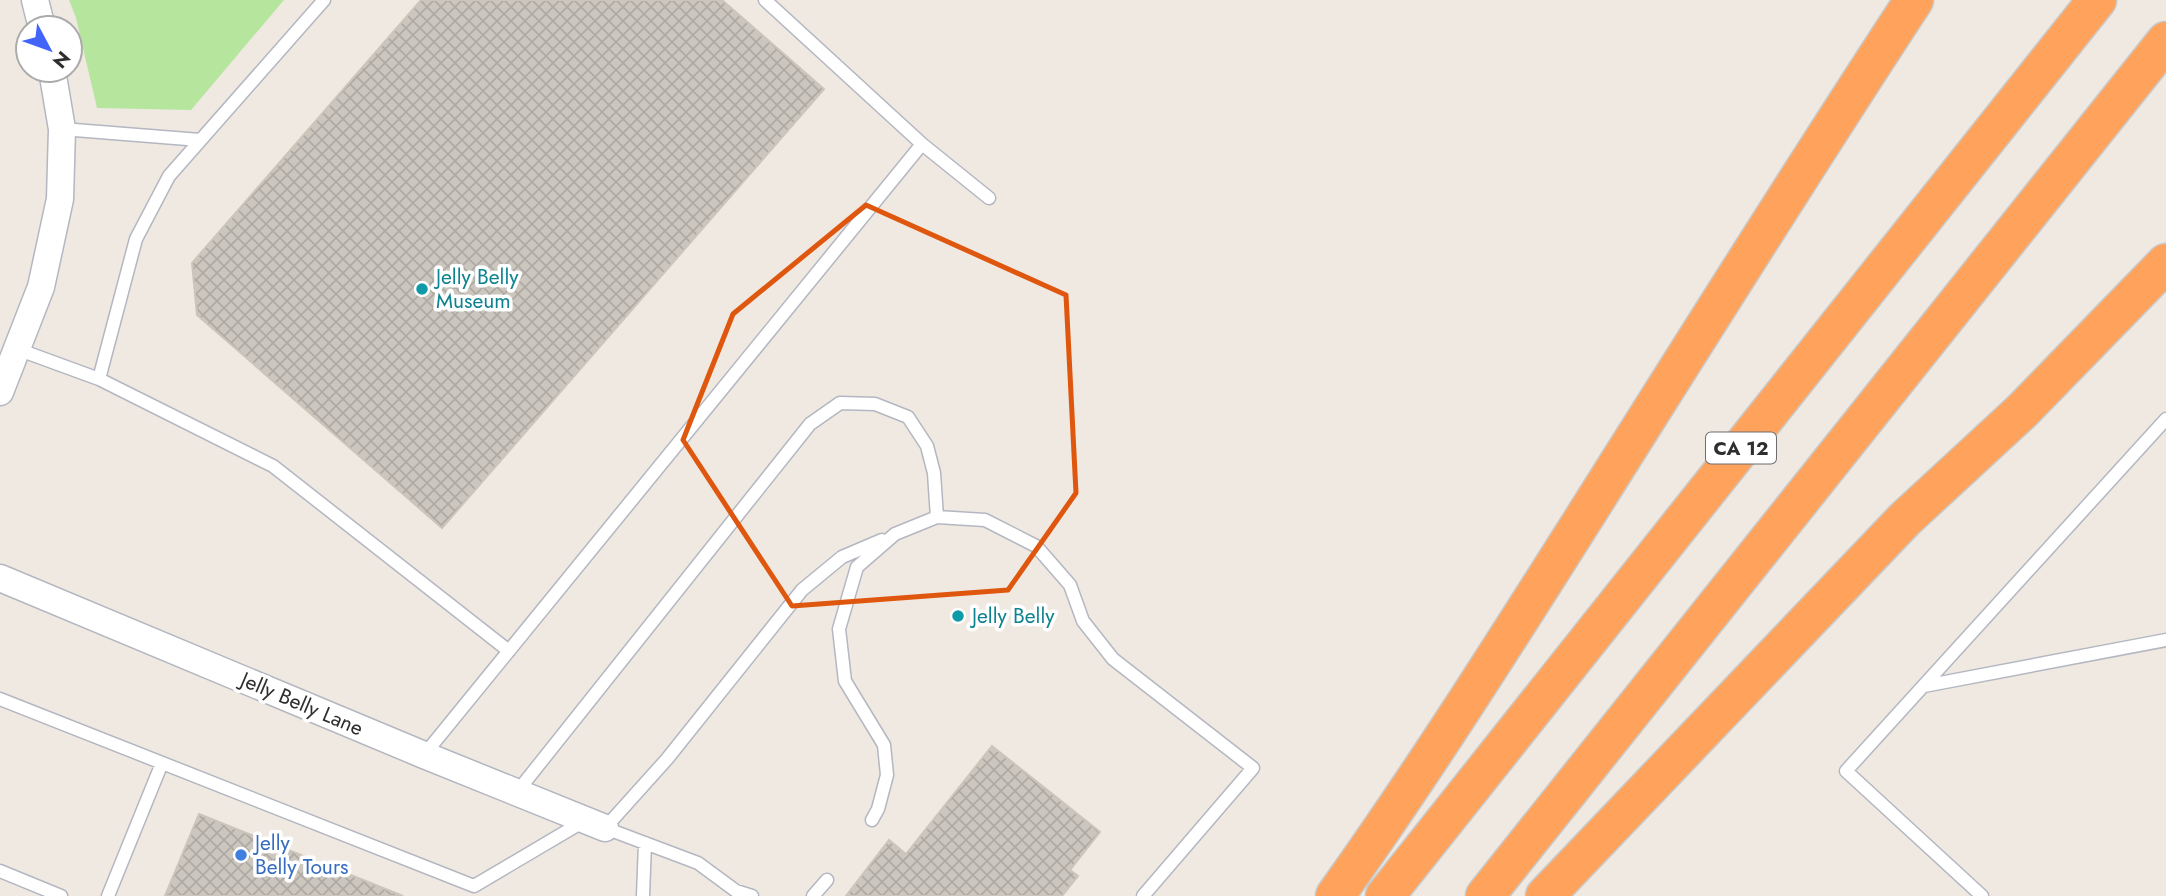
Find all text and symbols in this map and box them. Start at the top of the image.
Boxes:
north arrow [14,14,84,84]
text: N [46,45,77,74]
place label: Jelly Belly Museum [433,262,519,316]
marker: Jelly Belly Museum [414,281,430,297]
road number: CA 12 [1706,432,1776,463]
place label: Jelly Belly [969,601,1055,631]
marker: Jelly Belly [950,608,966,624]
street label: Jelly Belly Lane [233,664,368,743]
place label: Jelly Belly Tours [252,828,349,882]
marker: Jelly Belly Tours [233,847,249,863]

